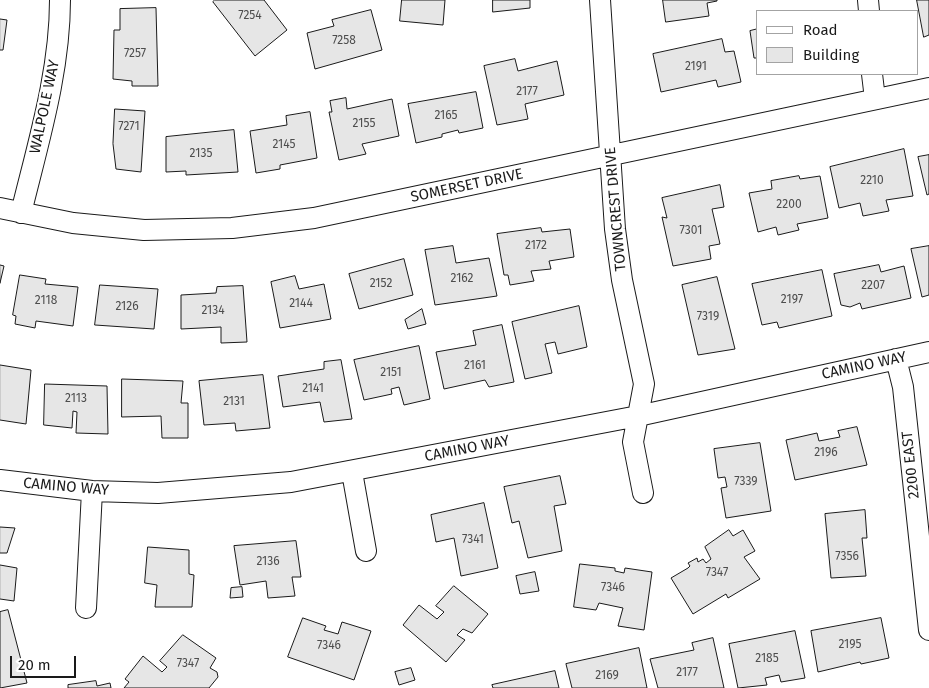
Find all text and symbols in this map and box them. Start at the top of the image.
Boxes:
house number: 7254 [238,9,262,23]
legend [756,10,919,75]
text: Road [803,21,838,39]
house number: 7258 [332,34,356,48]
text: Building [803,46,859,64]
house number: 7257 [124,47,146,61]
street label: WALPOLE WAY [26,58,64,156]
house number: 2191 [685,60,707,74]
house number: 2177 [516,85,538,99]
house number: 2165 [434,109,458,123]
house number: 2155 [353,117,375,131]
house number: 7271 [118,120,140,134]
house number: 2145 [272,138,296,152]
street label: TOWNCREST DRIVE [602,146,630,272]
house number: 2135 [190,147,212,161]
street label: SOMERSET DRIVE [409,165,525,207]
house number: 2210 [860,174,884,188]
house number: 2200 [776,198,802,212]
house number: 7301 [680,224,702,238]
house number: 2172 [525,239,547,253]
house number: 2162 [450,272,474,286]
house number: 2152 [370,277,392,291]
house number: 2207 [861,279,885,293]
house number: 2197 [781,293,803,307]
house number: 2118 [35,294,57,308]
house number: 2144 [289,297,313,311]
house number: 2126 [115,300,139,314]
house number: 2134 [201,304,225,318]
house number: 7319 [697,310,719,324]
street label: CAMINO WAY [820,348,908,384]
house number: 2161 [464,359,486,373]
house number: 2151 [380,366,402,380]
house number: 2141 [302,382,324,396]
house number: 2113 [65,392,87,406]
house number: 2131 [223,395,245,409]
street label: 2200 EAST [899,430,923,500]
street label: CAMINO WAY [423,432,511,466]
house number: 2196 [814,446,838,460]
street label: CAMINO WAY [22,474,110,500]
house number: 7339 [734,475,758,489]
house number: 7341 [462,533,484,547]
house number: 7356 [835,550,859,564]
house number: 2136 [256,555,280,569]
house number: 7347 [706,566,728,580]
house number: 7346 [601,581,625,595]
house number: 2195 [838,638,862,652]
house number: 7346 [317,639,341,653]
scale bar [12,646,79,678]
house number: 2185 [755,652,779,666]
text: 20 m [18,656,51,674]
house number: 7347 [177,657,199,671]
house number: 2177 [676,666,698,680]
house number: 2169 [595,669,619,683]

